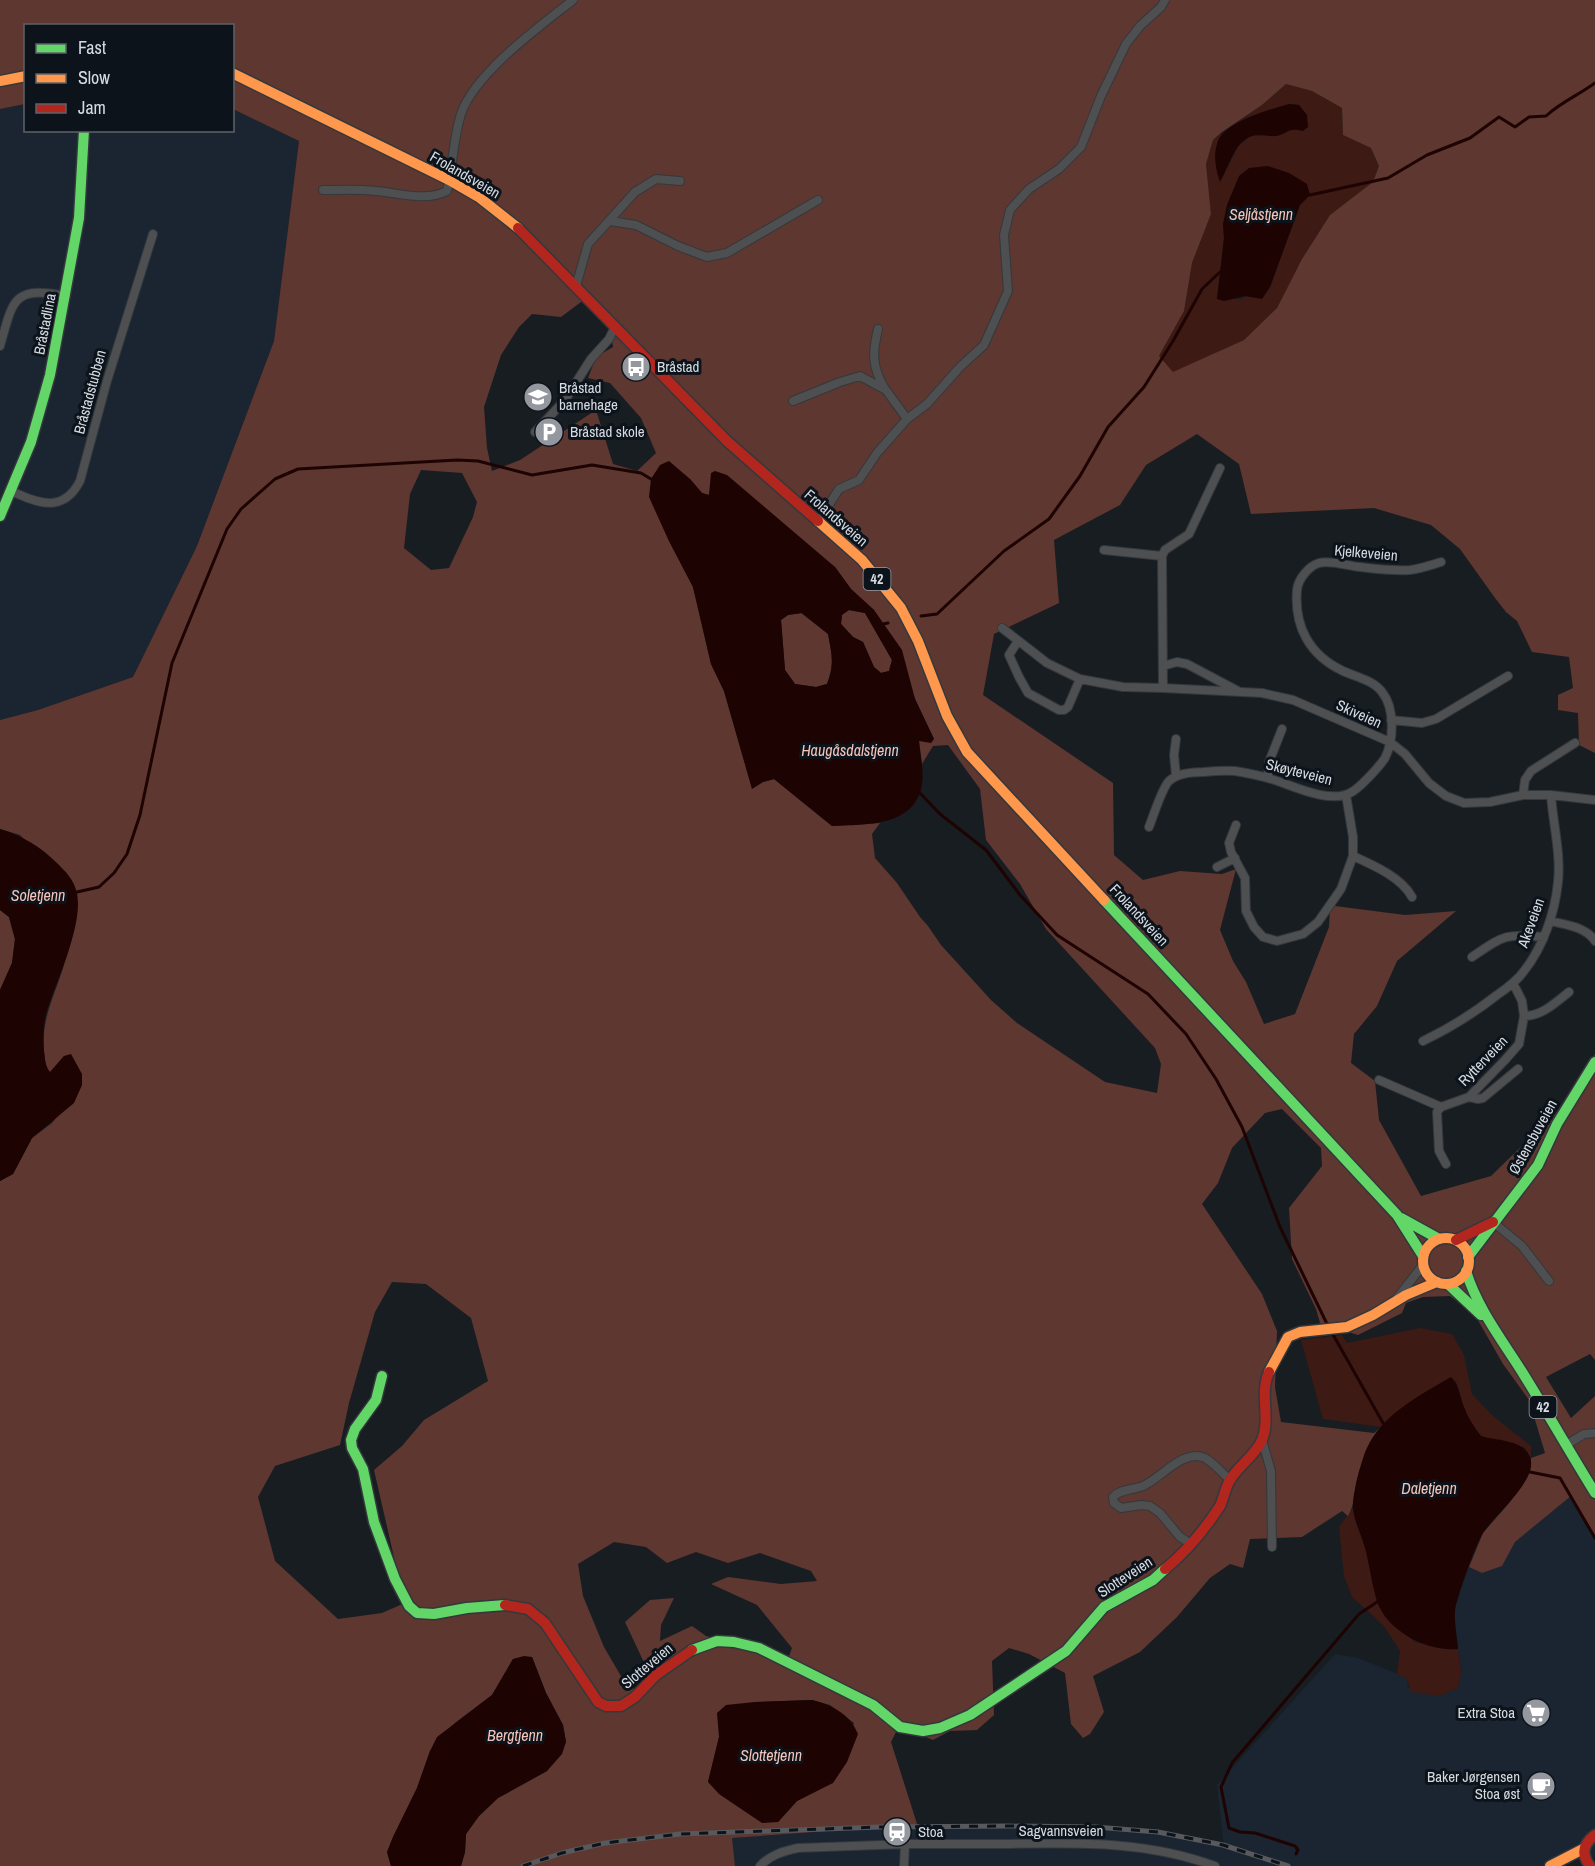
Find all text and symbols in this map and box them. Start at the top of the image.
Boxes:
legend [24,24,234,132]
text: Fast [78,35,106,60]
text: Slow [78,65,110,90]
text: Jam [78,95,106,120]
street label: Frolandsveien [426,146,504,203]
water label: Seljåstjenn [1229,203,1293,225]
street label: Bråstadlina [28,291,61,356]
street label: Bråstadstubben [68,348,111,436]
bus stop icon: Bråstad [620,351,652,383]
place label: Bråstad [657,356,699,377]
place label: Bråstad barnehage [559,377,618,415]
school or university icon: Bråstad barnehage [522,381,554,413]
parking icon: Bråstad skole [533,416,565,448]
place label: Bråstad skole [570,421,645,442]
street label: Frolandsveien [800,484,873,551]
street label: Kjelkeveien [1333,539,1399,566]
road number: 42 [864,568,890,590]
street label: Skiveien [1333,694,1385,733]
water label: Haugåsdalstjenn [801,739,899,761]
street label: Skøyteveien [1264,753,1335,790]
street label: Frolandsveien [1105,879,1174,950]
water label: Soletjenn [11,884,65,906]
street label: Akeveien [1512,895,1549,951]
street label: Rytterveien [1453,1031,1512,1091]
street label: Østensbuveien [1503,1095,1562,1178]
road number: 42 [1530,1396,1556,1418]
water label: Daletjenn [1401,1477,1457,1499]
street label: Slotteveien [1093,1551,1156,1602]
street label: Slotteveien [616,1638,677,1693]
supermarket icon: Extra Stoa [1520,1697,1552,1729]
place label: Extra Stoa [1458,1702,1515,1723]
water label: Bergtjenn [487,1724,543,1746]
water label: Slottetjenn [740,1744,802,1766]
place label: Baker Jørgensen Stoa øst [1427,1766,1521,1804]
cafe icon: Baker Jørgensen Stoa øst [1525,1770,1557,1802]
station icon: Stoa [881,1816,913,1848]
street label: Sagvannsveien [1019,1820,1103,1841]
place label: Stoa [918,1821,943,1842]

